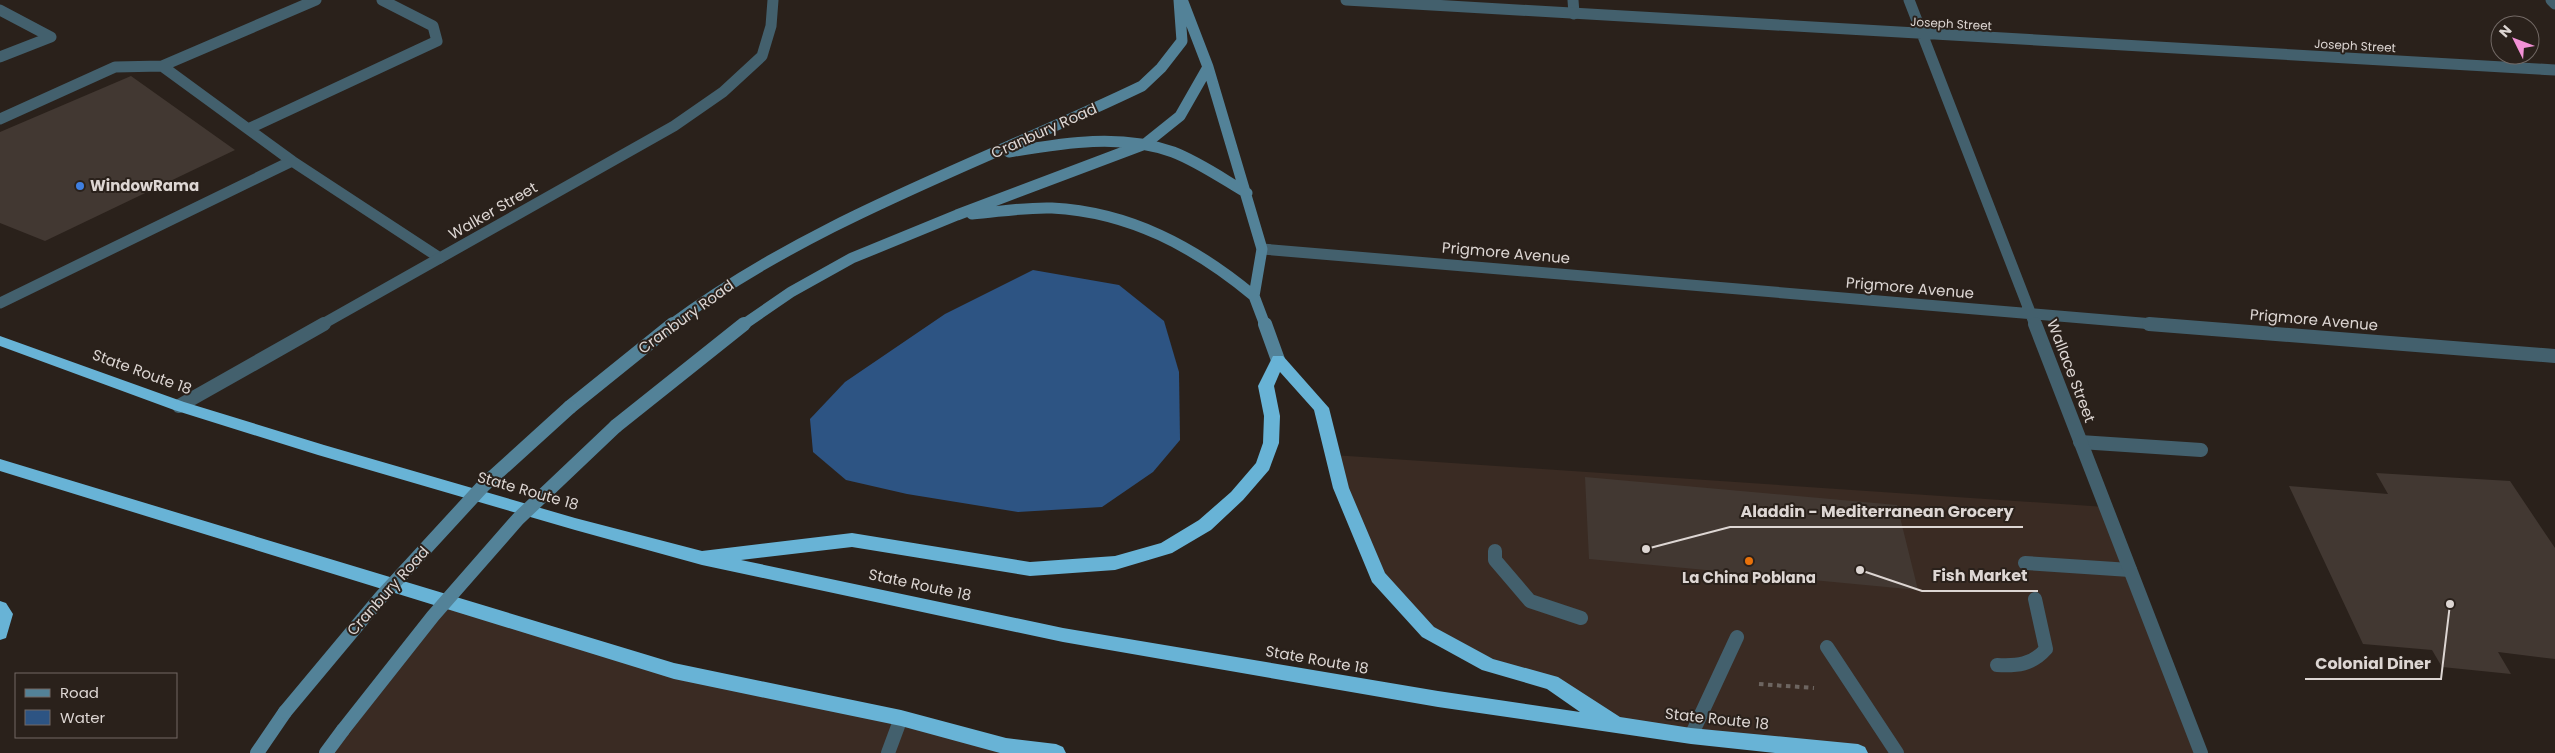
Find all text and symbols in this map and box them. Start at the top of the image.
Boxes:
street label: Joseph Street [1910,13,1992,34]
north arrow [2490,15,2540,65]
text: N [2494,21,2516,42]
street label: Joseph Street [2314,35,2396,56]
street label: Cranbury Road [988,98,1100,163]
place label: WindowRama [90,175,199,196]
street label: Walker Street [445,177,541,244]
marker: WindowRama [74,180,86,192]
street label: Prigmore Avenue [1441,236,1571,269]
street label: Prigmore Avenue [1845,271,1975,304]
street label: Cranbury Road [634,275,738,359]
street label: Prigmore Avenue [2249,303,2379,336]
street label: Wallace Street [2042,316,2101,425]
street label: State Route 18 [89,344,195,399]
street label: State Route 18 [475,466,581,515]
callout: Aladdin - Mediterranean Grocery [1730,496,2023,527]
text: Aladdin - Mediterranean Grocery [1740,500,2014,523]
street label: Cranbury Road [342,541,433,640]
marker: La China Poblana [1743,555,1755,567]
callout: Fish Market [1922,560,2038,591]
street label: State Route 18 [867,563,973,606]
text: Fish Market [1932,564,2028,587]
place label: La China Poblana [1682,567,1816,588]
street label: State Route 18 [1264,640,1370,679]
callout: Colonial Diner [2305,648,2441,679]
text: Colonial Diner [2315,652,2431,675]
legend [15,673,178,738]
text: Road [60,682,99,703]
street label: State Route 18 [1664,703,1770,734]
text: Water [60,707,106,728]

